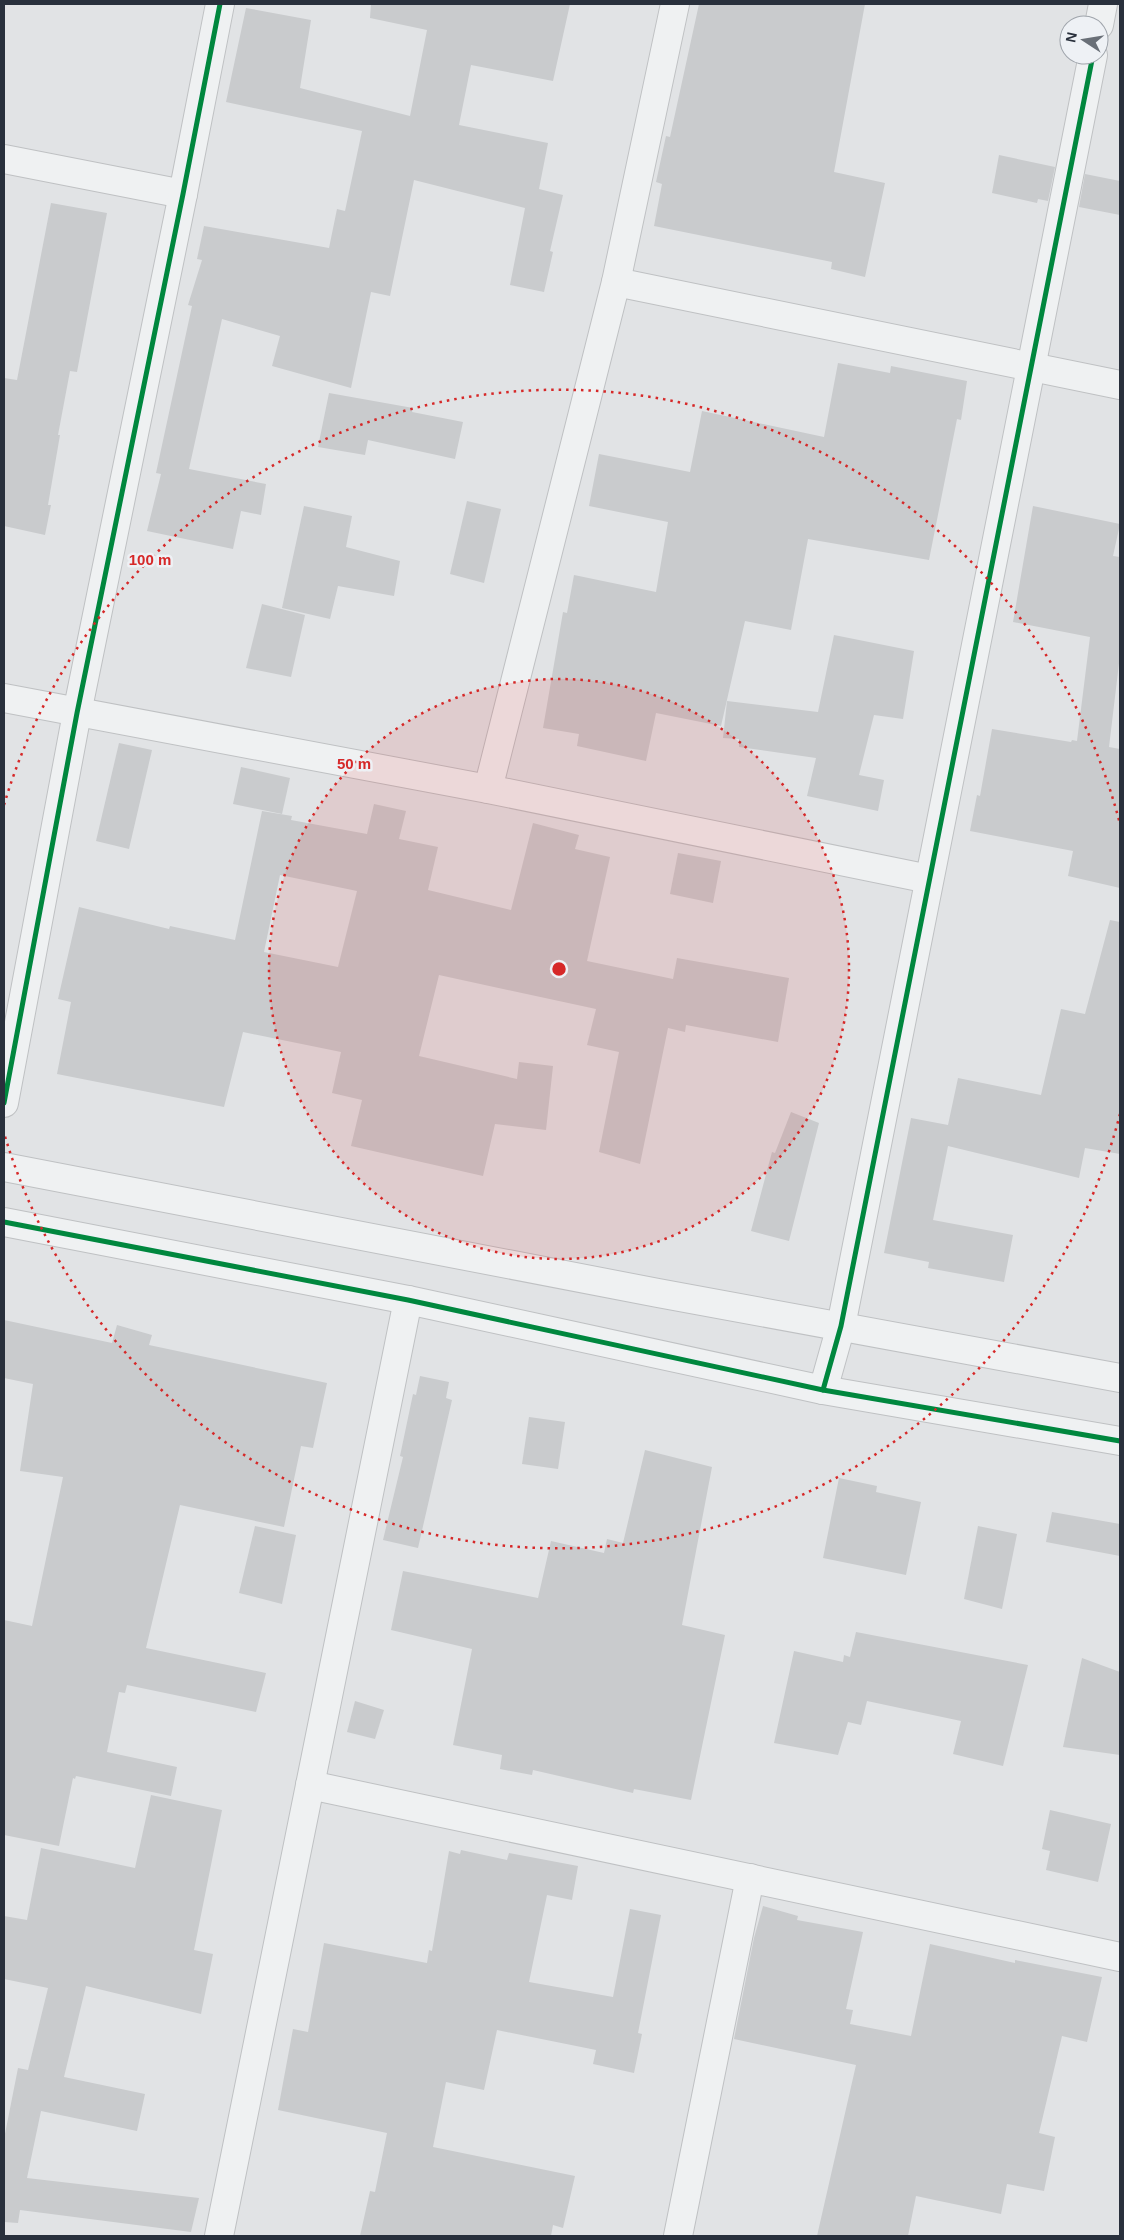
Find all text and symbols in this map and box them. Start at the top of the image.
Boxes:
north arrow [1059,15,1109,65]
text: N [1062,31,1080,44]
text: 100 m [129,551,171,568]
text: 50 m [337,755,371,772]
centre of rings [550,960,568,978]

